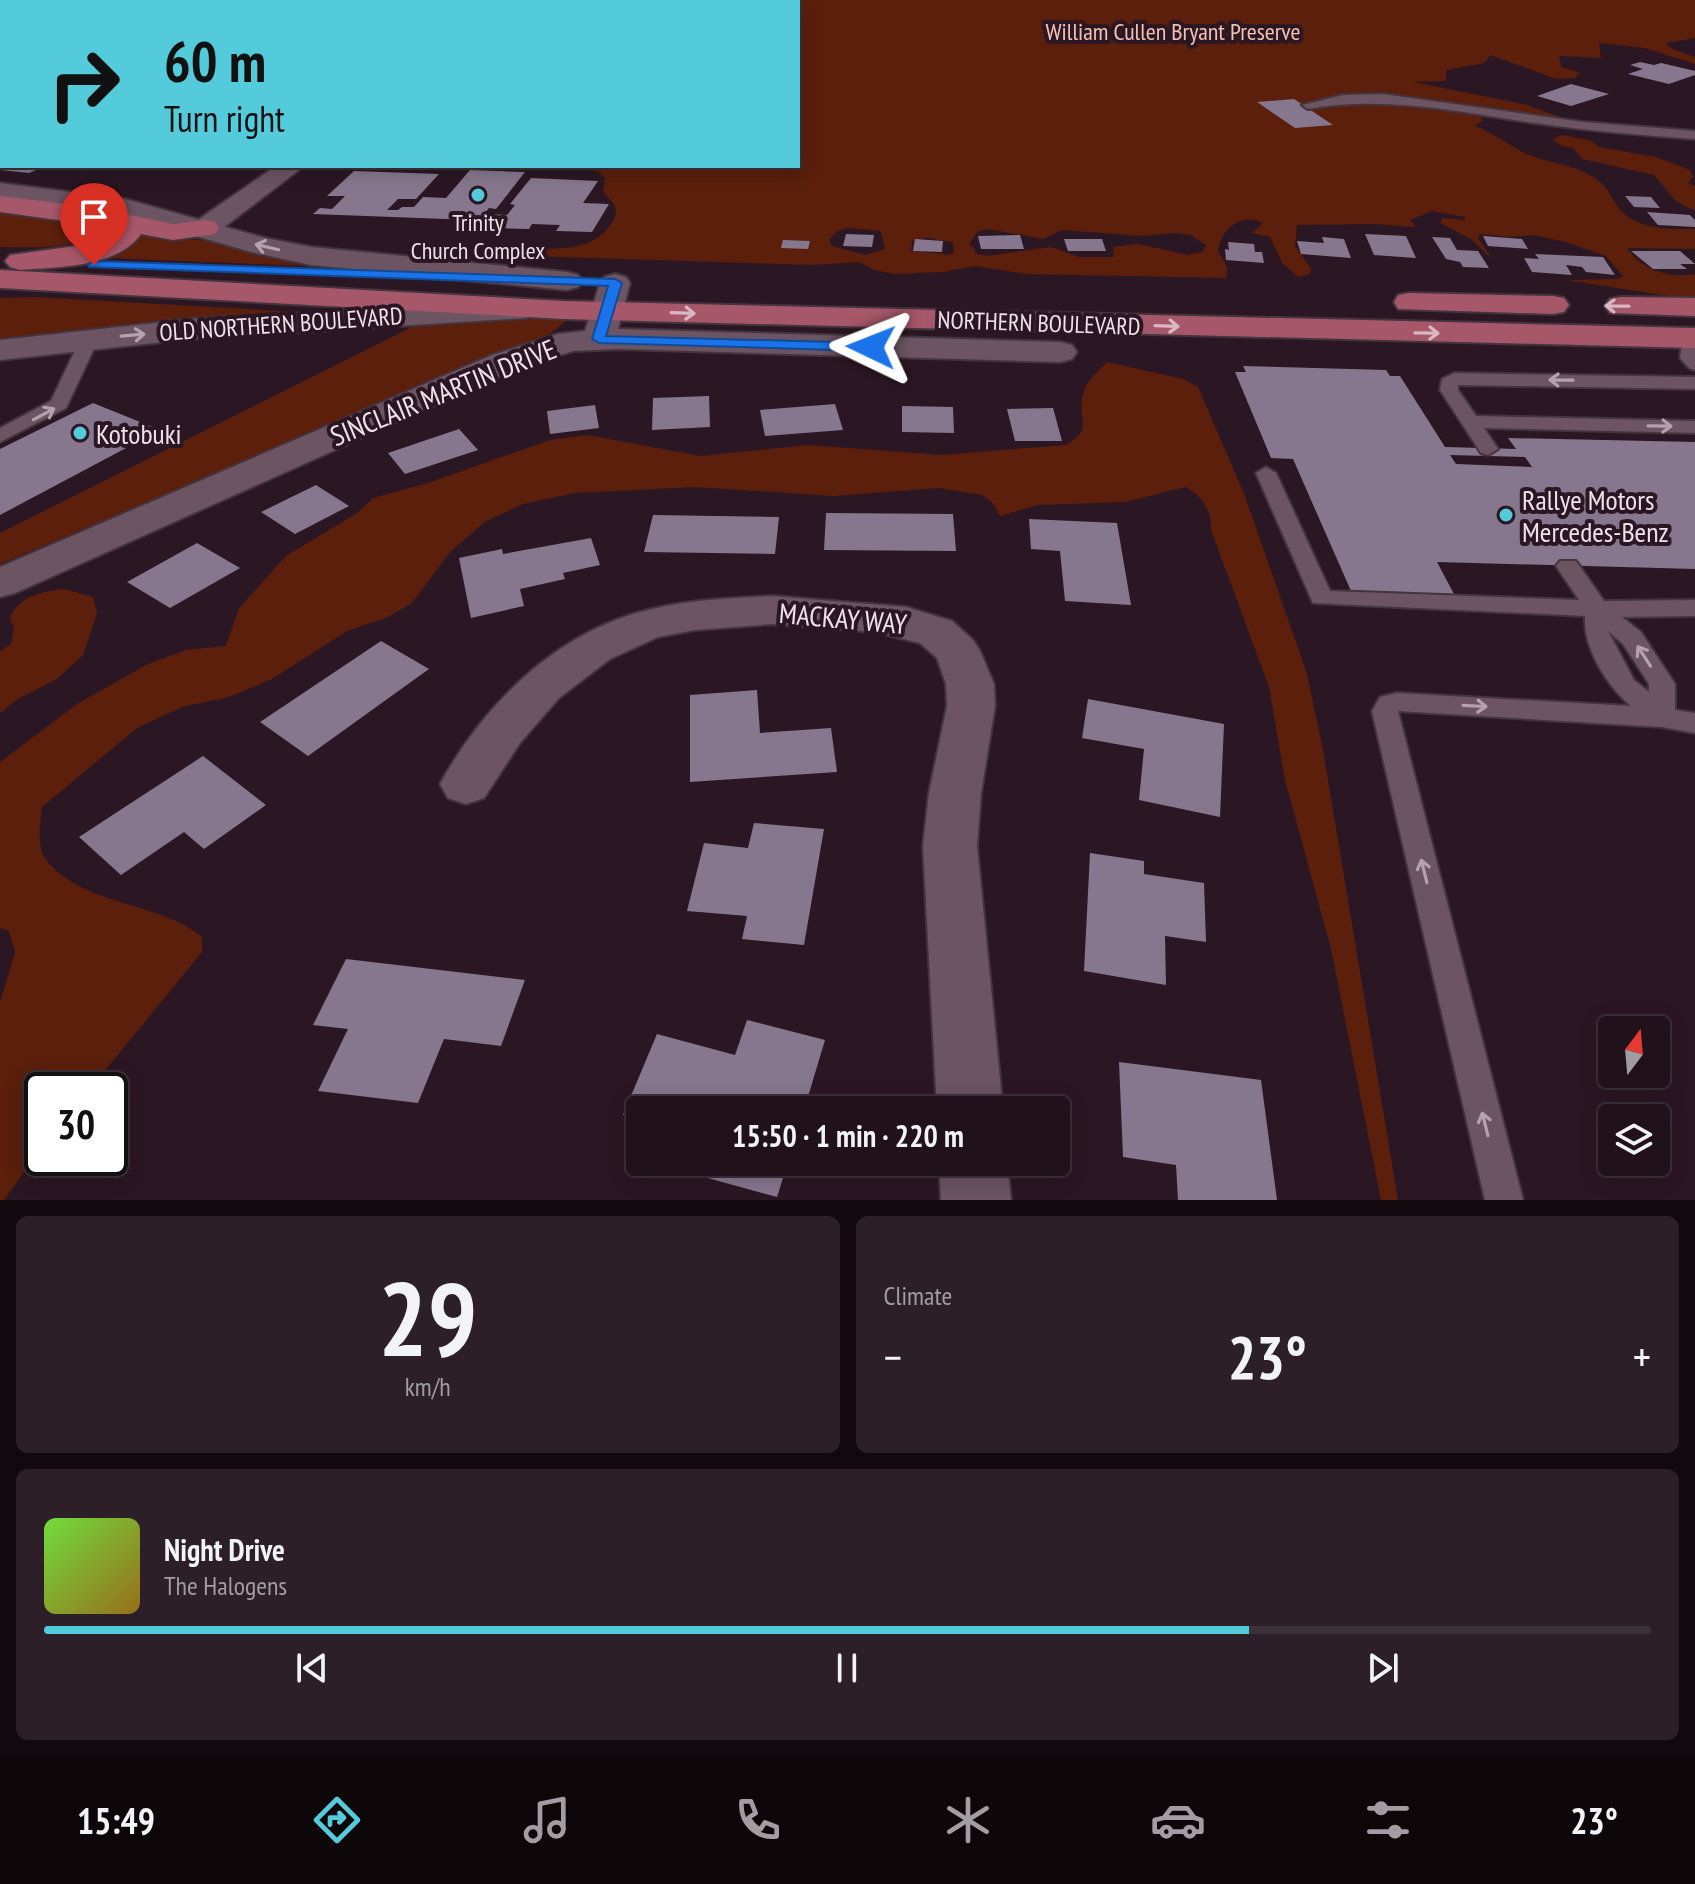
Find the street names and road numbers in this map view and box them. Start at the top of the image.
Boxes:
street label: OLD NORTHERN BOULEVARD [158,300,404,348]
street label: NORTHERN BOULEVARD [937,304,1141,342]
street label: SINCLAIR MARTIN DRIVE [325,330,561,454]
street label: MACKAY WAY [778,594,909,642]

